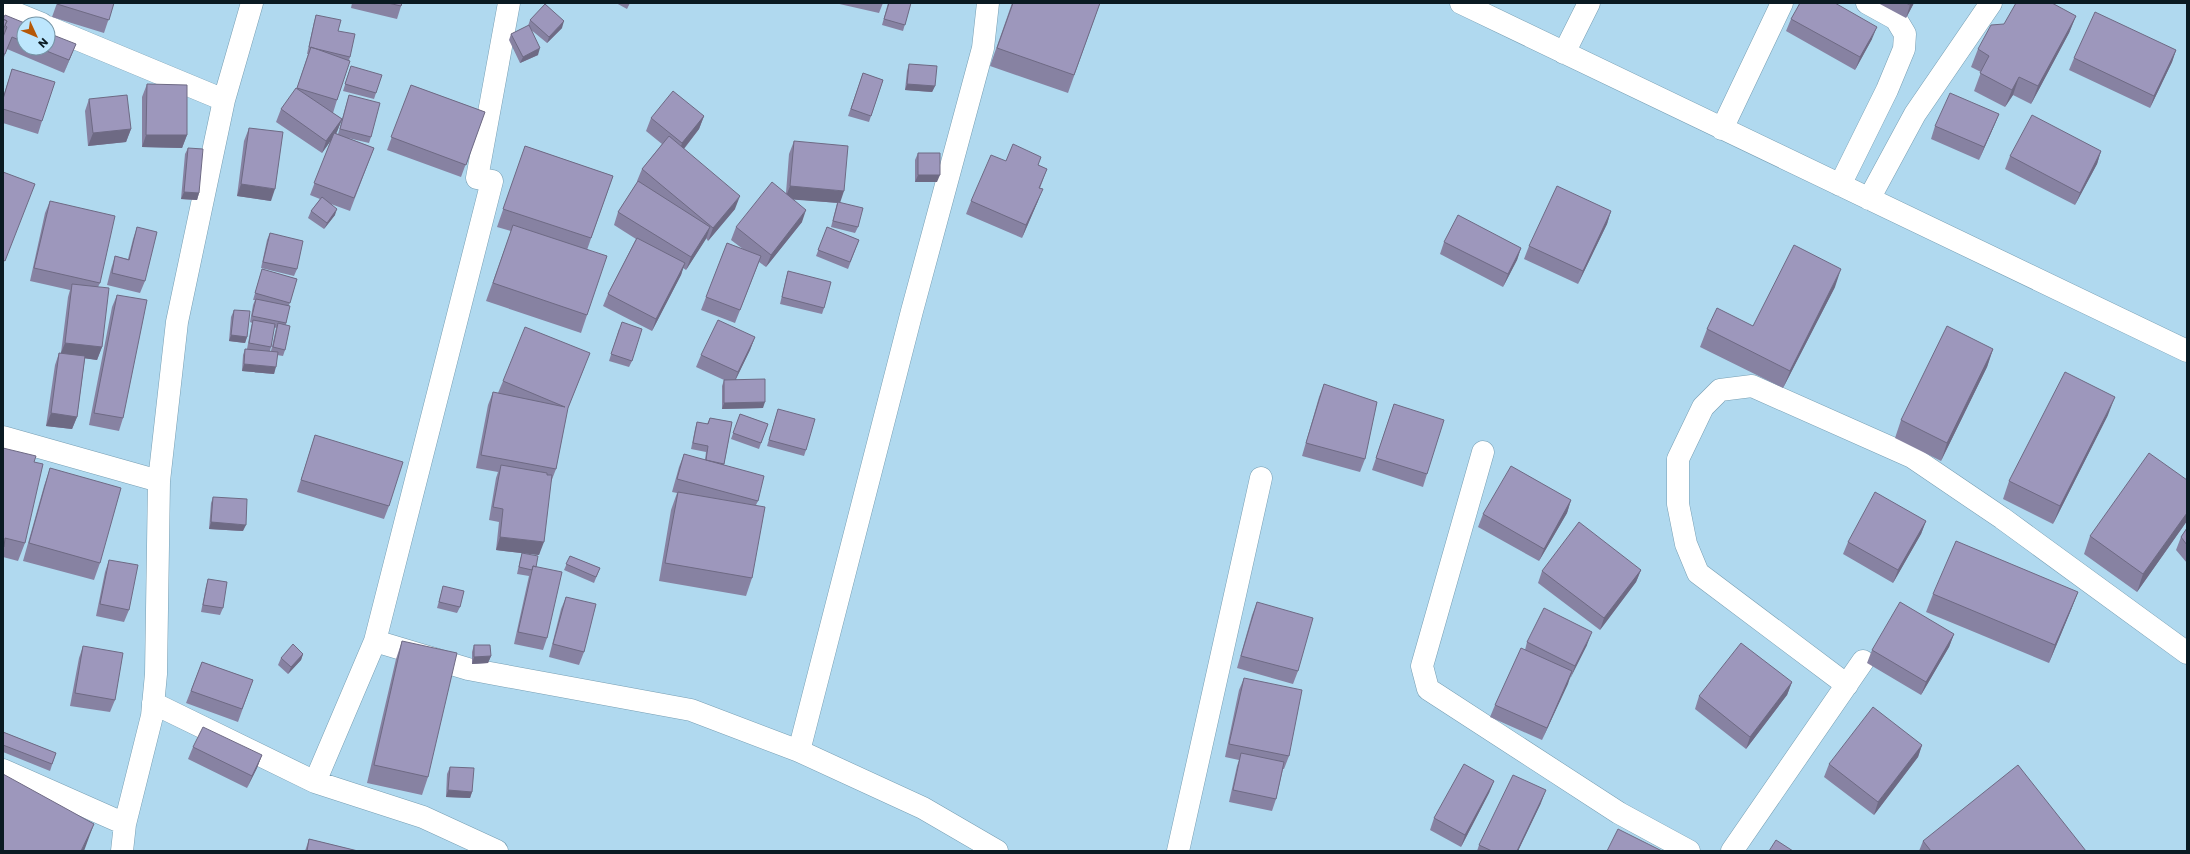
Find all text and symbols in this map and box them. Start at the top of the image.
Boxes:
north arrow [16,16,56,56]
text: N [35,34,52,51]

